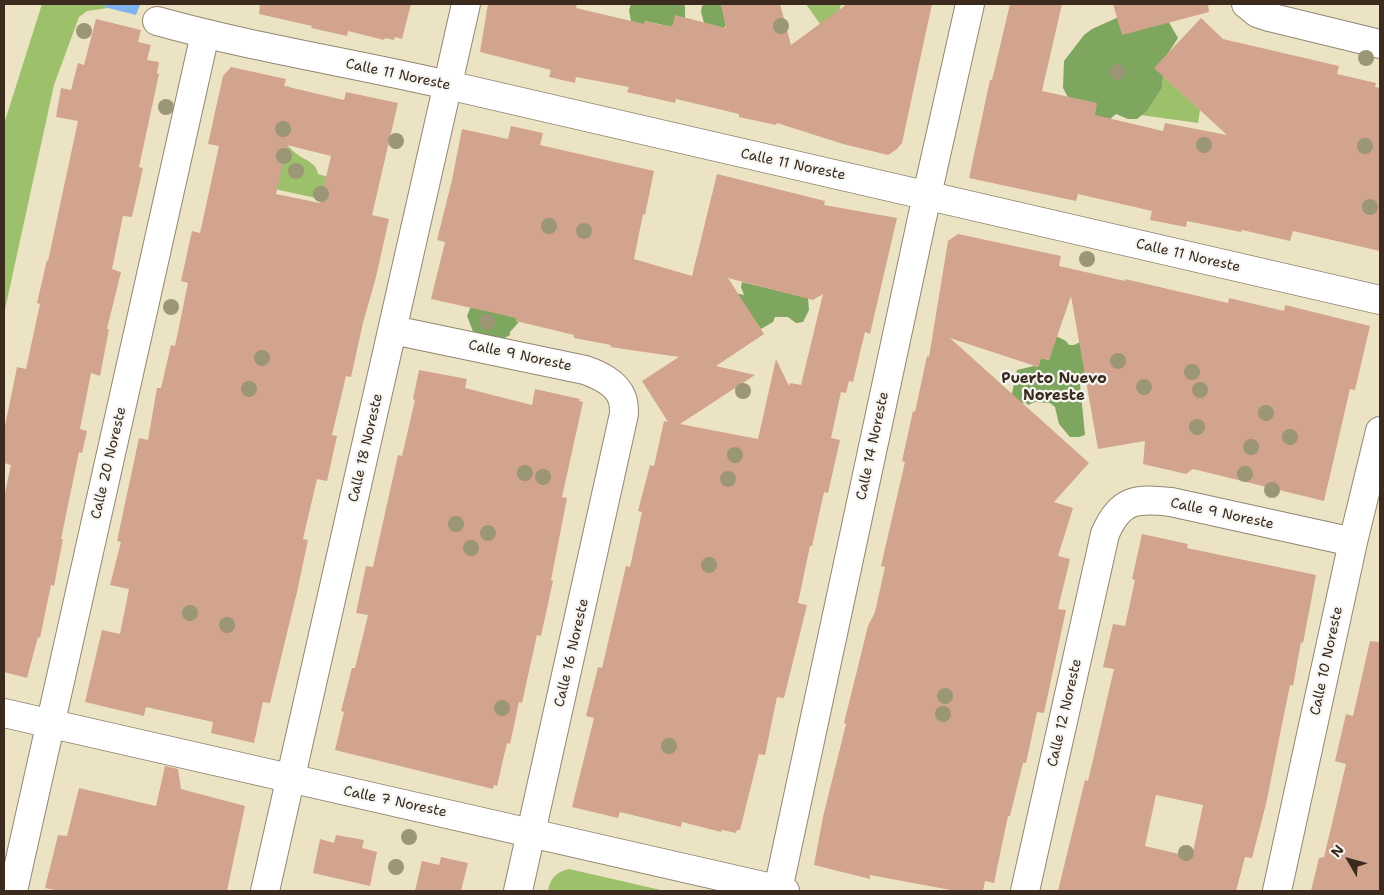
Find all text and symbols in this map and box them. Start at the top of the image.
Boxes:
street label: Calle 11 Noreste [344,56,452,94]
street label: Calle 11 Noreste [739,146,847,184]
street label: Calle 11 Noreste [1134,236,1242,276]
street label: Calle 9 Noreste [467,337,573,375]
district label: Puerto Nuevo Noreste [1001,370,1107,405]
street label: Calle 14 Noreste [853,390,893,502]
street label: Calle 18 Noreste [345,392,387,504]
street label: Calle 20 Noreste [88,405,130,521]
street label: Calle 9 Noreste [1169,495,1275,533]
street label: Calle 16 Noreste [551,597,593,709]
street label: Calle 10 Noreste [1307,605,1347,717]
street label: Calle 12 Noreste [1044,657,1086,769]
street label: Calle 7 Noreste [342,783,448,821]
north arrow [1324,835,1374,885]
text: N [1327,841,1348,861]

